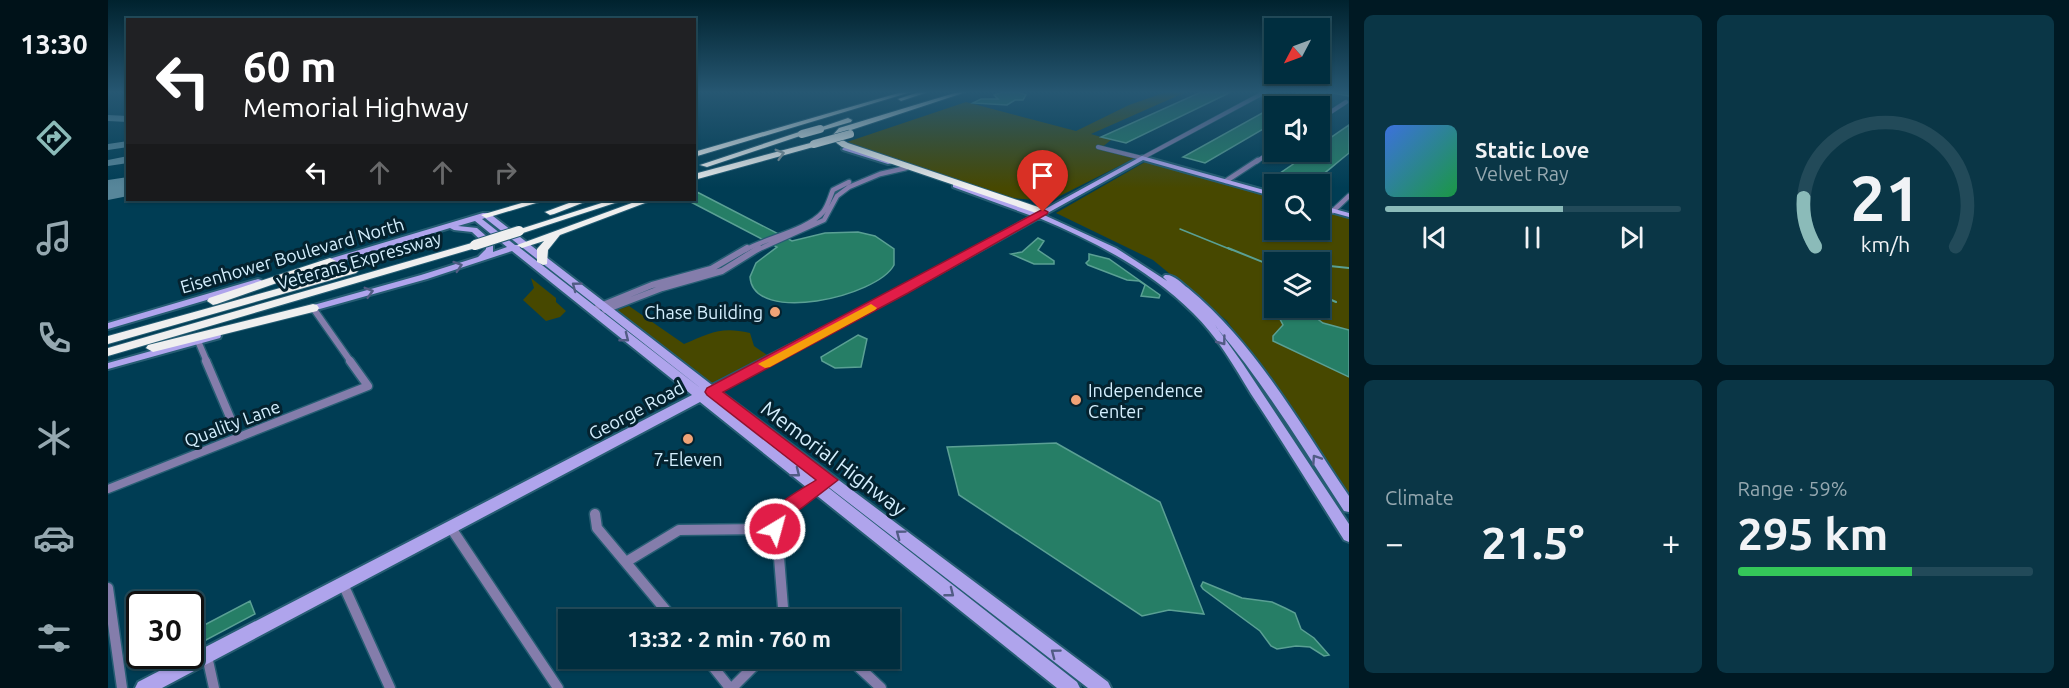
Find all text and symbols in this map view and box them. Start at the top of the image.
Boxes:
north arrow [1264,18,1330,84]
map controls [1264,18,1330,318]
text: 13:30 [20,29,88,59]
icon: left [144,42,222,120]
text: 60 m [243,43,337,90]
text: Memorial Highway [243,92,468,122]
button: sound [1264,96,1330,162]
icon: directions [33,117,75,159]
text: Static Love [1475,137,1590,162]
one-way arrow [775,148,785,161]
pin [1017,150,1068,212]
icon: left [300,156,333,189]
icon: ahead [363,156,396,189]
icon: ahead [426,156,459,189]
icon: right [489,156,522,189]
icon: arrive [1026,159,1059,192]
text: Velvet Ray [1475,162,1569,185]
text: 21 [1850,163,1920,233]
button: search [1264,174,1330,240]
street label: Eisenhower Boulevard North [178,213,406,297]
icon: music [33,217,75,259]
icon: previous [1418,221,1451,254]
icon: pause [1516,221,1549,254]
icon: next [1615,221,1648,254]
street label: Veterans Expressway [274,227,444,293]
text: km/h [1860,232,1910,256]
button: layers [1264,252,1330,318]
one-way arrow [452,261,463,273]
one-way arrow [572,282,583,293]
one-way arrow [363,287,373,300]
place label: Chase Building [644,302,763,322]
marker: Chase Building [768,305,782,319]
icon: phone [33,317,75,359]
one-way arrow [618,331,629,342]
one-way arrow [1215,335,1226,346]
street label: George Road [585,376,687,444]
place label: Independence Center [1088,380,1203,421]
marker: Independence Center [1069,393,1083,407]
street label: Quality Lane [181,396,283,451]
street label: Memorial Highway [757,396,911,520]
icon: climate [33,417,75,459]
marker: 7-Eleven [681,432,695,446]
place label: 7-Eleven [653,449,723,469]
one-way arrow [1312,455,1323,466]
one-way arrow [789,465,800,476]
text: Range · 59% [1738,477,1848,500]
text: Climate [1385,486,1454,509]
position arrow [743,497,807,561]
text: 295 km [1738,508,1888,559]
icon: car [33,517,75,559]
text: 21.5° [1481,517,1584,568]
text: − [1385,524,1404,561]
text: + [1662,524,1680,561]
one-way arrow [896,531,907,542]
one-way arrow [943,585,954,596]
speed limit sign: 30 [126,591,204,669]
icon: filters [33,617,75,659]
text: 13:32 · 2 min · 760 m [627,626,831,651]
one-way arrow [1051,649,1062,660]

